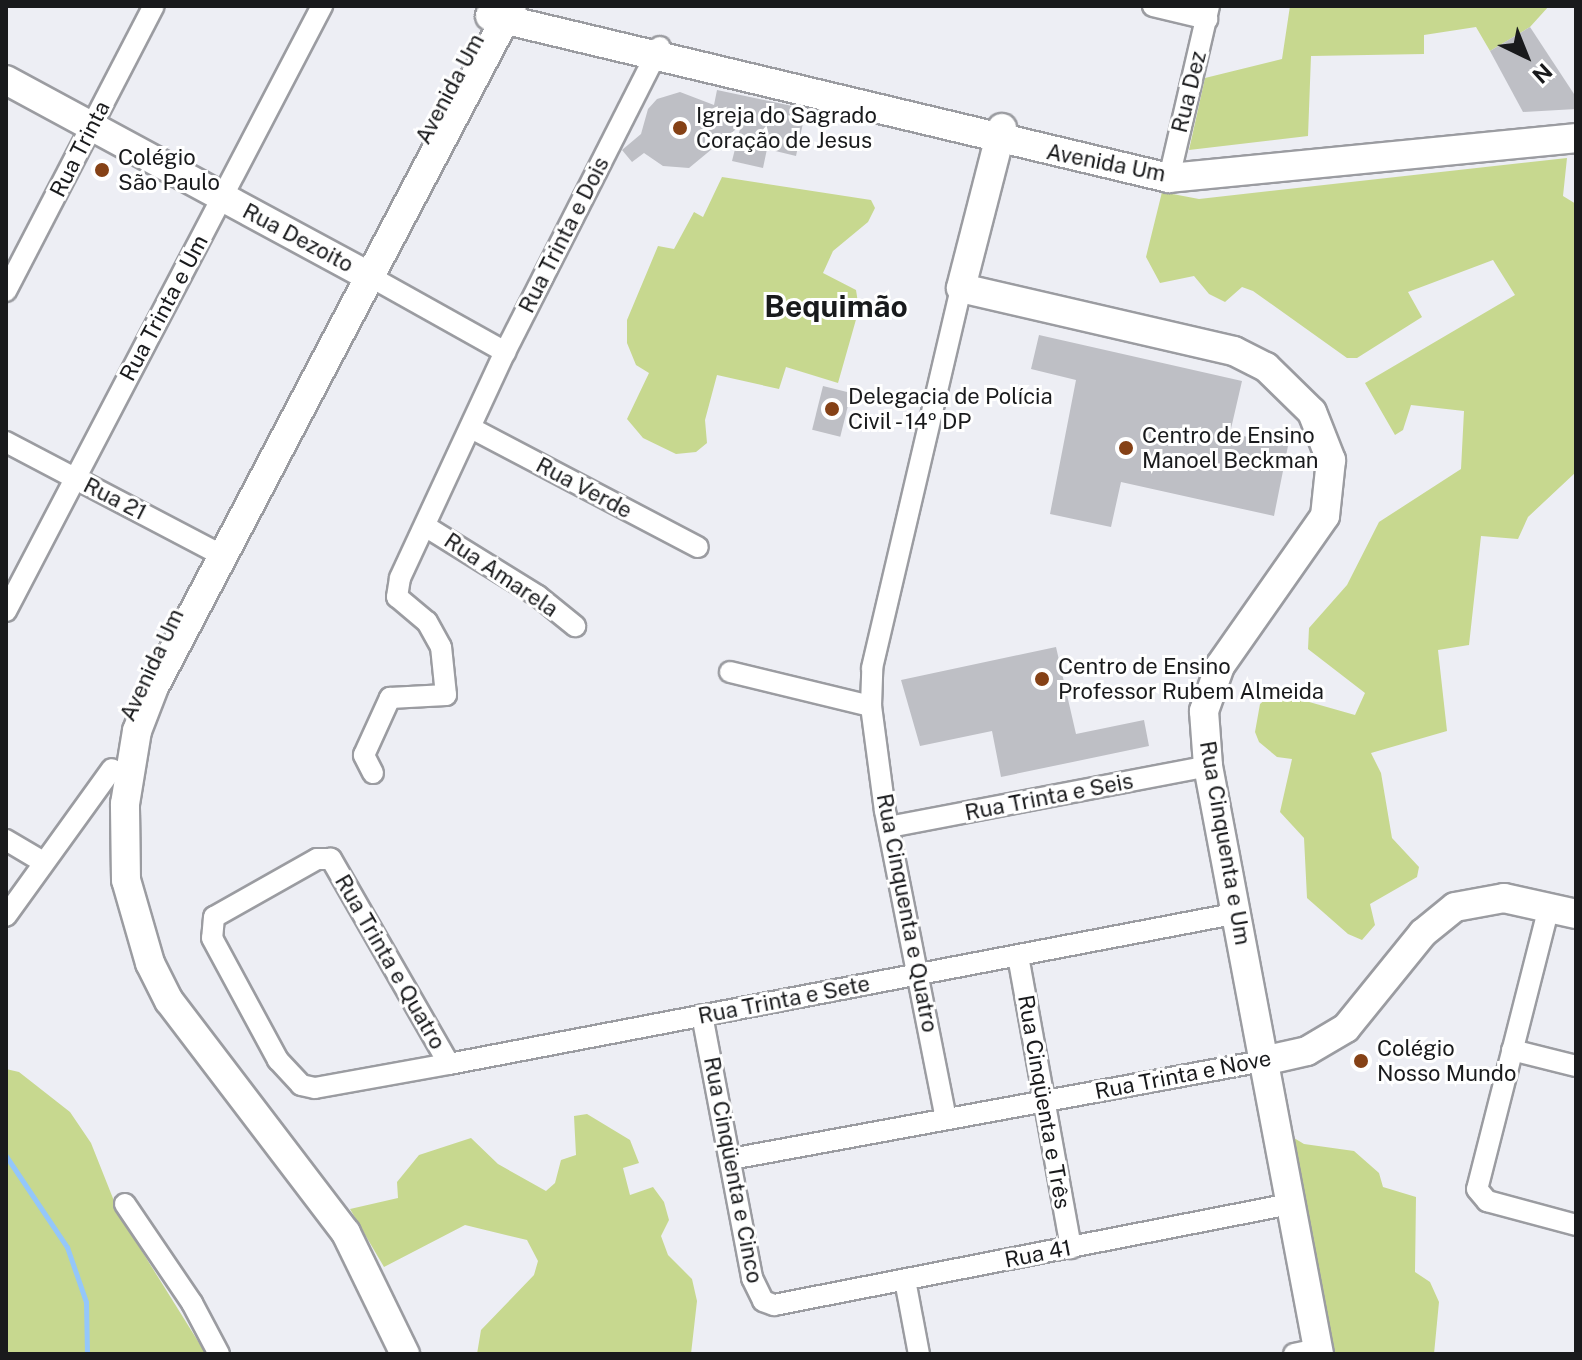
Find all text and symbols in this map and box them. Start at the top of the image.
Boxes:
north arrow [1486,16,1566,96]
street label: Avenida Um [410,29,490,149]
street label: Rua Dez [1166,49,1212,135]
text: N [1527,58,1558,89]
street label: Rua Trinta [45,97,115,201]
place label: Igreja do Sagrado Coração de Jesus [696,102,877,154]
marker: Igreja do Sagrado Coração de Jesus [671,119,689,137]
street label: Avenida Um [1044,139,1168,187]
place label: Colégio São Paulo [118,144,220,196]
street label: Rua Trinta e Dois [513,152,615,318]
marker: Colégio São Paulo [93,161,111,179]
street label: Rua Dezoito [238,198,358,278]
street label: Rua Trinta e Um [114,230,214,386]
district label: Bequimão [764,288,908,324]
place label: Delegacia de Polícia Civil - 14º DP [848,383,1053,434]
marker: Delegacia de Polícia Civil - 14º DP [823,400,841,418]
place label: Centro de Ensino Manoel Beckman [1142,422,1318,474]
marker: Centro de Ensino Manoel Beckman [1117,439,1135,457]
street label: Rua Verde [531,452,637,524]
street label: Rua 21 [79,472,151,526]
street label: Rua Amarela [439,527,563,623]
street label: Avenida Um [115,605,189,725]
place label: Centro de Ensino Professor Rubem Almeida [1058,653,1324,704]
marker: Centro de Ensino Professor Rubem Almeida [1033,670,1051,688]
street label: Rua Cinquenta e Um [1194,739,1256,947]
street label: Rua Trinta e Seis [962,768,1136,826]
street label: Rua Cinquenta e Quatro [871,791,943,1035]
street label: Rua Trinta e Quatro [329,870,451,1054]
street label: Rua Trinta e Sete [696,970,872,1030]
street label: Rua Cinqüenta e Três [1012,993,1076,1211]
place label: Colégio Nosso Mundo [1377,1035,1516,1086]
street label: Rua Trinta e Nove [1092,1045,1274,1105]
marker: Colégio Nosso Mundo [1352,1052,1370,1070]
street label: Rua Cinqüenta e Cinco [698,1054,768,1286]
street label: Rua 41 [1002,1235,1074,1273]

